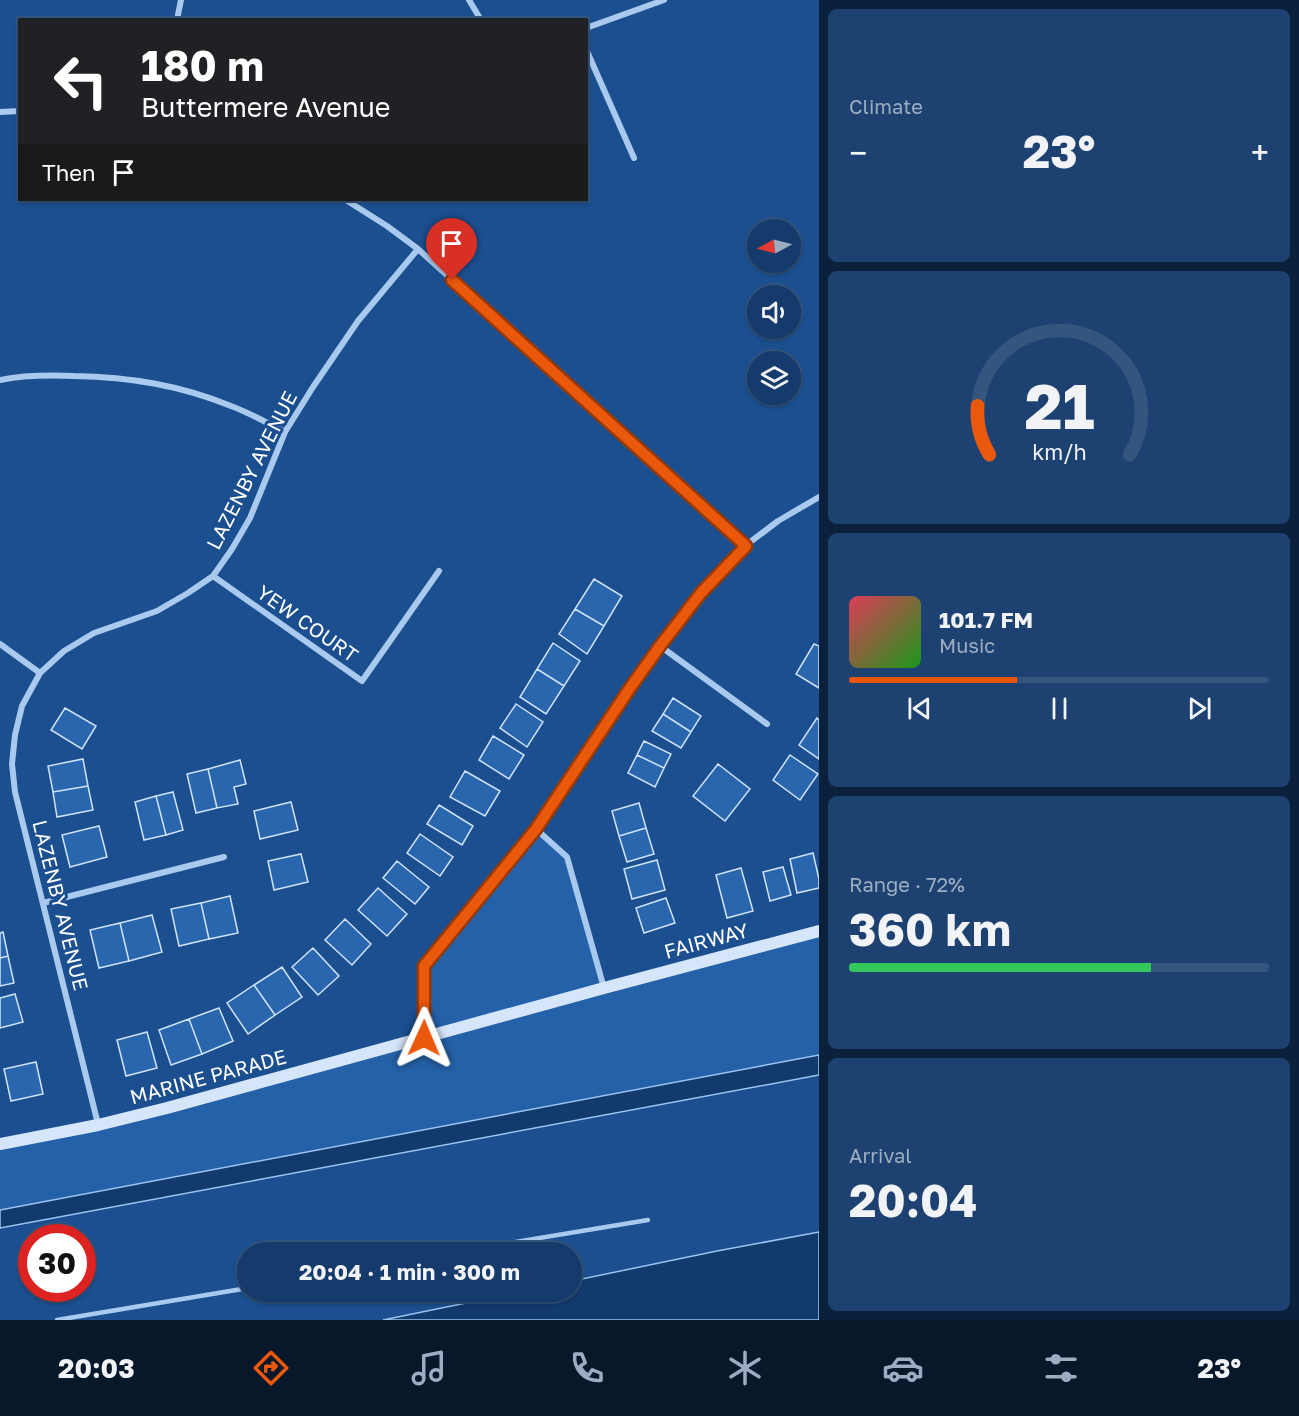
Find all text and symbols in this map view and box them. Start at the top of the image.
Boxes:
text: 180 m [141,40,264,90]
icon: left [42,42,120,120]
text: Buttermere Avenue [141,91,390,123]
text: Climate [849,94,923,118]
text: 23° [1023,124,1095,178]
text: − [849,133,867,172]
text: + [1251,133,1269,172]
icon: arrive [107,156,140,189]
text: Then [42,159,95,186]
pin [426,218,477,280]
north arrow [747,219,801,273]
map controls [747,219,801,405]
icon: arrive [435,227,468,260]
button: sound [747,285,801,339]
button: layers [747,351,801,405]
text: 21 [1024,368,1094,443]
street label: LAZENBY AVENUE [201,387,301,553]
text: km/h [1032,439,1086,465]
street label: YEW COURT [253,579,363,667]
text: 101.7 FM [939,606,1033,633]
text: Music [939,633,995,657]
icon: previous [903,692,936,725]
icon: pause [1043,692,1076,725]
icon: next [1183,692,1216,725]
street label: LAZENBY AVENUE [28,817,94,993]
text: Range · 72% [849,872,965,896]
text: 360 km [849,902,1011,956]
street label: FAIRWAY [661,917,751,963]
position arrow [392,1006,456,1070]
street label: MARINE PARADE [127,1044,289,1108]
text: Arrival [849,1143,912,1167]
text: 20:04 [849,1173,977,1227]
speed limit sign: 30 [18,1224,96,1302]
text: 20:04 · 1 min · 300 m [299,1258,520,1285]
icon: directions [250,1347,292,1389]
icon: music [408,1347,450,1389]
icon: phone [566,1347,608,1389]
icon: climate [724,1347,766,1389]
icon: car [882,1347,924,1389]
icon: filters [1040,1347,1082,1389]
text: 20:03 [58,1352,135,1384]
text: 23° [1198,1352,1241,1384]

